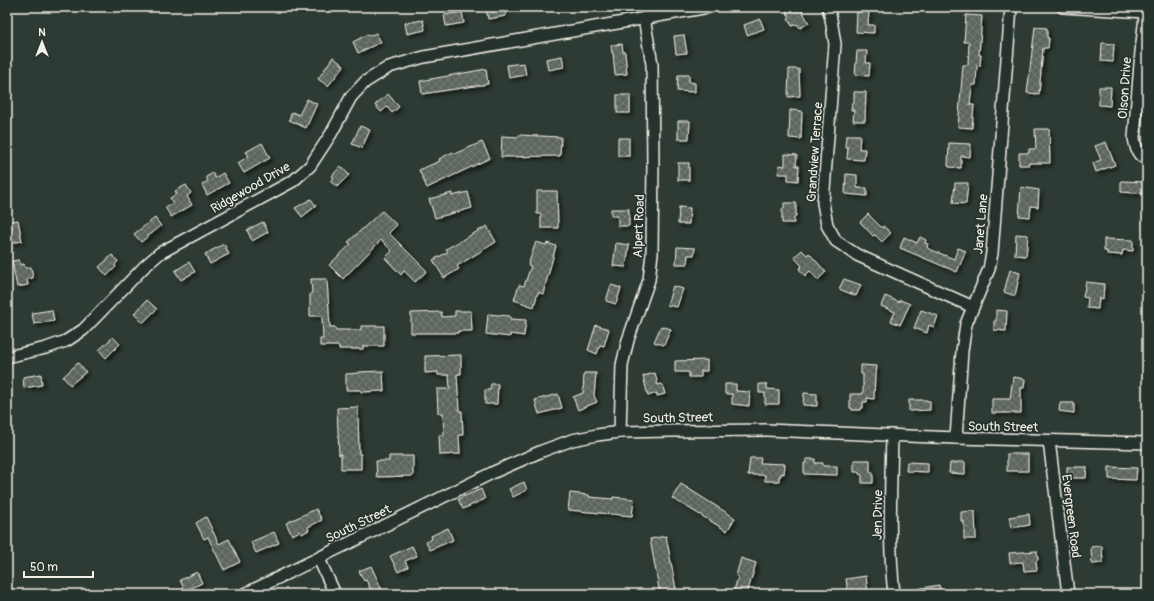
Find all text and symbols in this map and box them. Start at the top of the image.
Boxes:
north arrow [22,22,62,62]
text: N [38,26,46,39]
street label: Olson Drive [1115,56,1135,120]
street label: Grandview Terrace [804,101,827,203]
street label: Ridgewood Drive [208,158,293,217]
street label: Janet Lane [970,193,992,255]
street label: Alpert Road [630,194,648,258]
street label: South Street [643,409,714,427]
street label: South Street [968,418,1039,436]
street label: Evergreen Road [1058,473,1084,559]
street label: Jen Drive [870,489,886,540]
street label: South Street [323,501,394,547]
scale bar [24,553,93,579]
text: 50 m [30,560,58,575]

